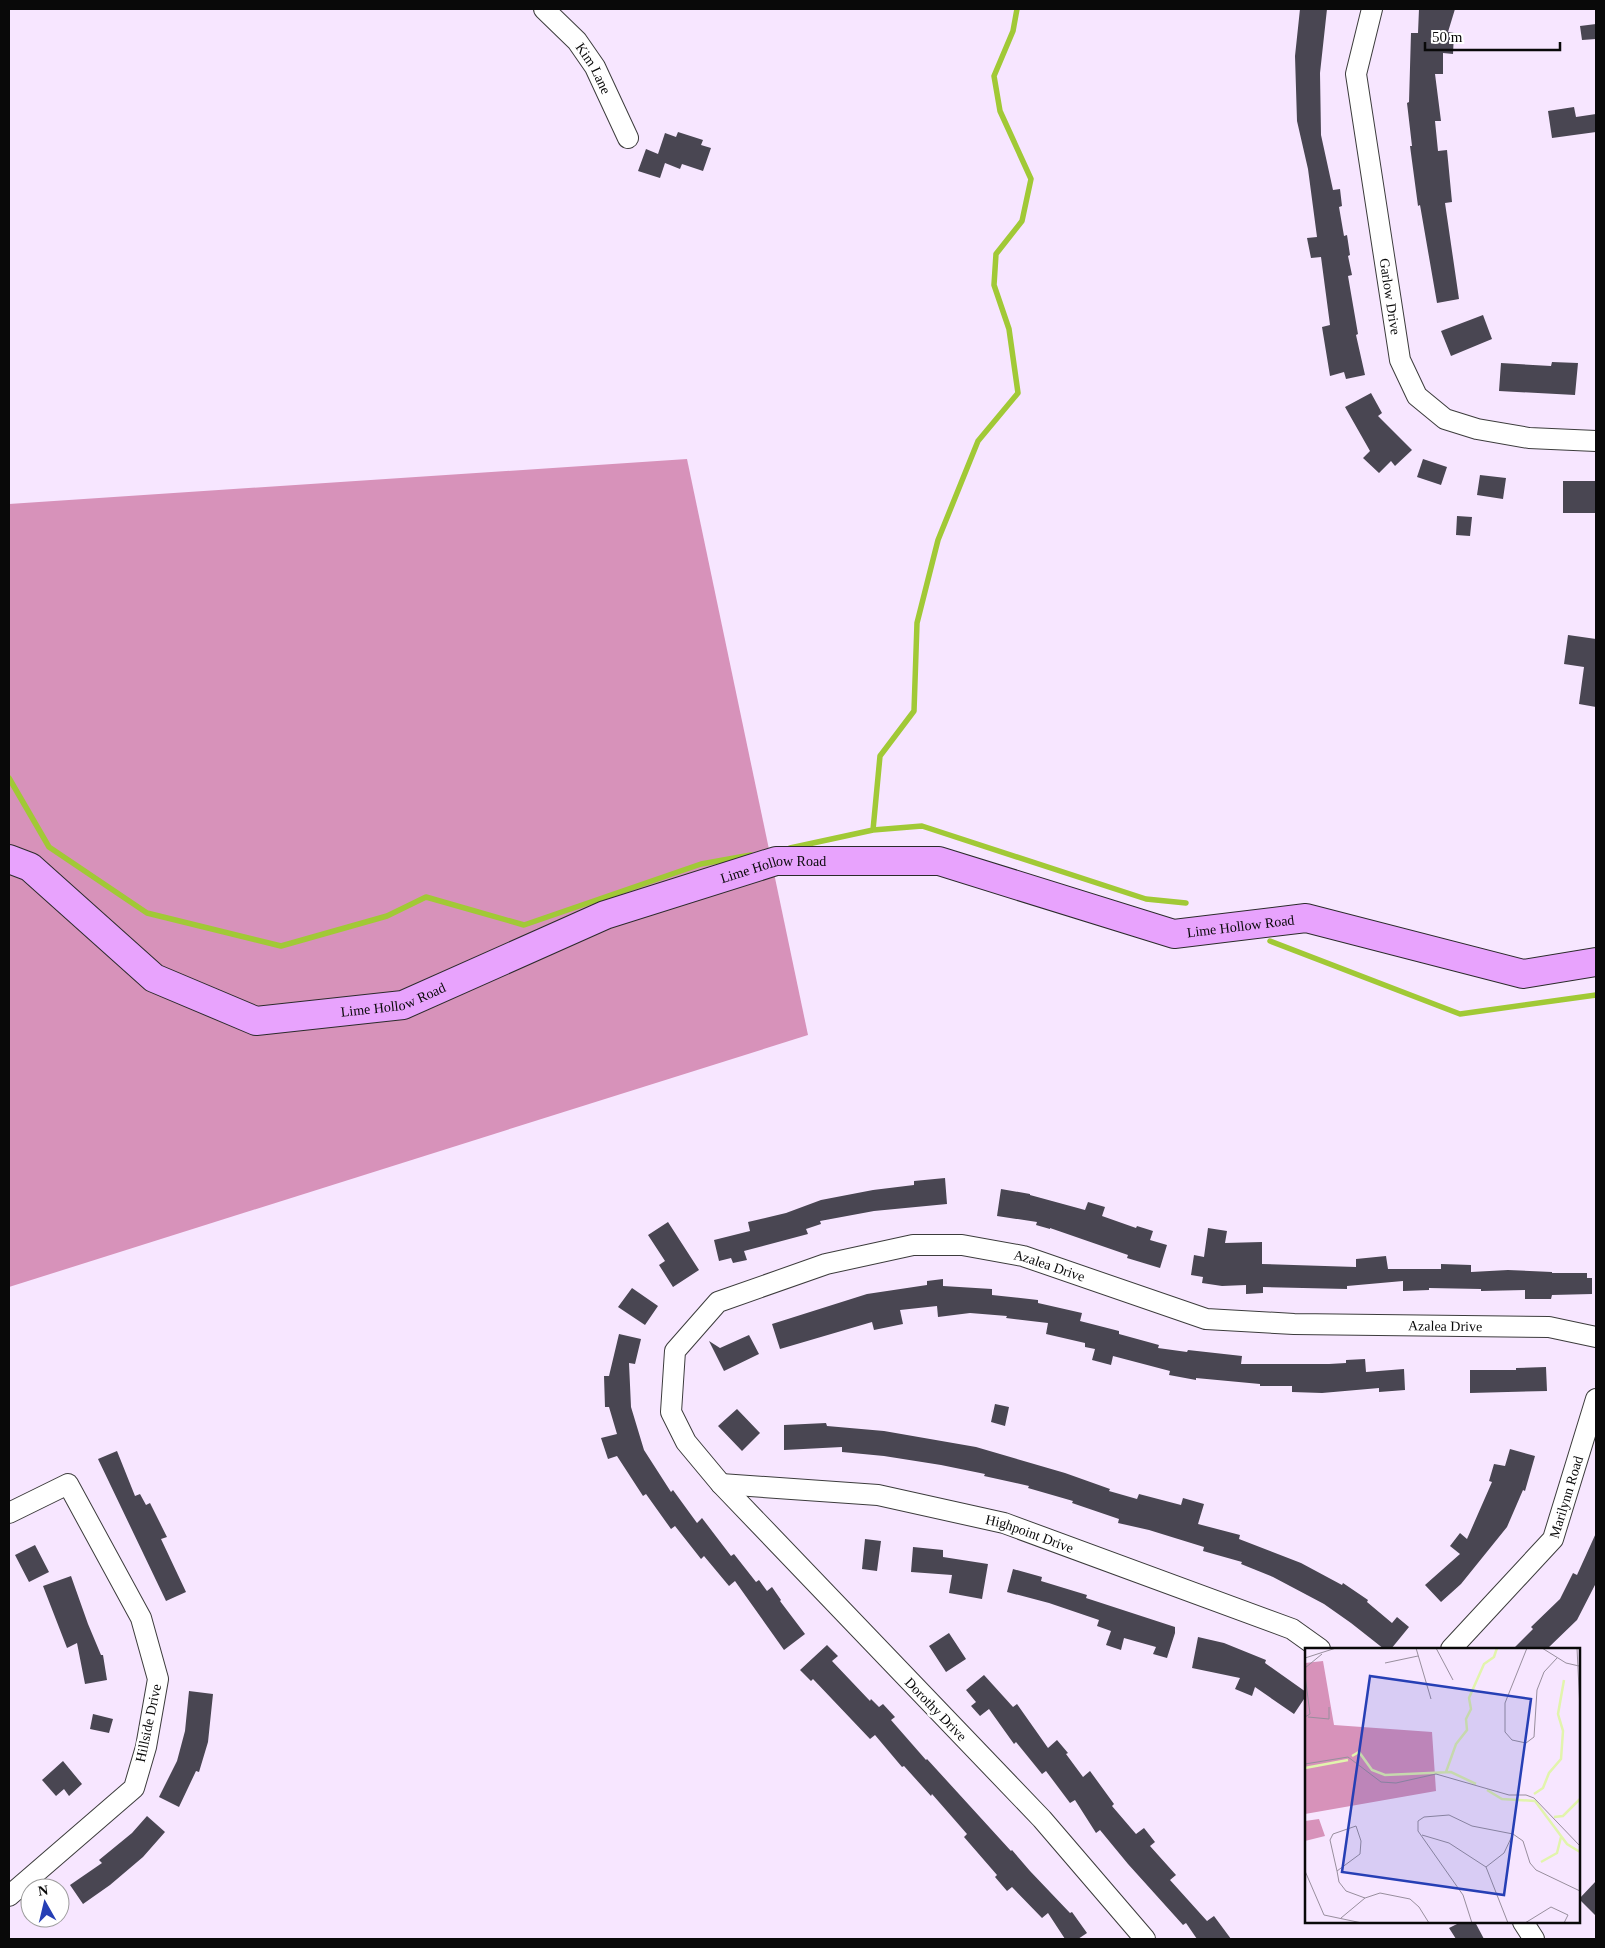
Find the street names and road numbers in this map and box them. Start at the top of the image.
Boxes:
street label: Kim Lane [573,40,613,96]
street label: Garlow Drive [1376,257,1403,336]
street label: Lime Hollow Road [719,854,826,886]
street label: Lime Hollow Road [1186,912,1295,940]
street label: Lime Hollow Road [340,980,448,1020]
street label: Azalea Drive [1012,1247,1087,1285]
street label: Azalea Drive [1408,1318,1482,1334]
street label: Marilynn Road [1547,1454,1586,1540]
street label: Highpoint Drive [984,1512,1076,1556]
street label: Dorothy Drive [902,1675,970,1744]
street label: Hillside Drive [133,1683,164,1764]

